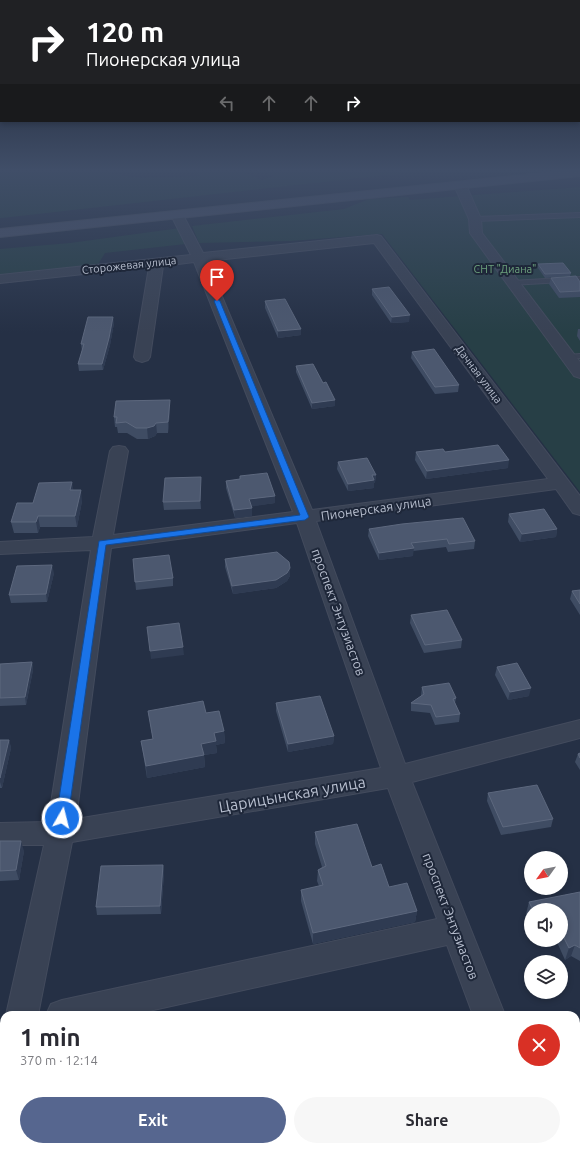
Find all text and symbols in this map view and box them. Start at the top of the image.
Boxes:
icon: right [20,16,72,68]
text: 120 m [86,16,164,47]
text: Пионерская улица [86,49,241,69]
icon: left [216,92,238,114]
icon: ahead [258,92,280,114]
icon: ahead [300,92,322,114]
icon: right [342,92,364,114]
street label: Сторожевая улица [81,254,177,276]
pin [200,260,234,301]
park label: СНТ "Диана" [474,263,536,275]
icon: arrive [206,266,228,288]
street label: Дачная улица [453,343,505,405]
street label: Пионерская улица [320,493,432,523]
street label: проспект Энтузиастов [309,547,369,677]
street label: Царицынская улица [217,772,367,816]
position arrow [41,797,83,839]
street label: проспект Энтузиастов [420,851,482,981]
north arrow [524,851,568,895]
map controls [524,851,568,999]
button: sound [524,903,568,947]
button: layers [524,955,568,999]
text: 1 min [20,1024,81,1051]
button: close [518,1024,560,1066]
text: 370 m · 12:14 [20,1053,98,1067]
button: Exit [20,1097,286,1143]
button: Share [294,1097,560,1143]

